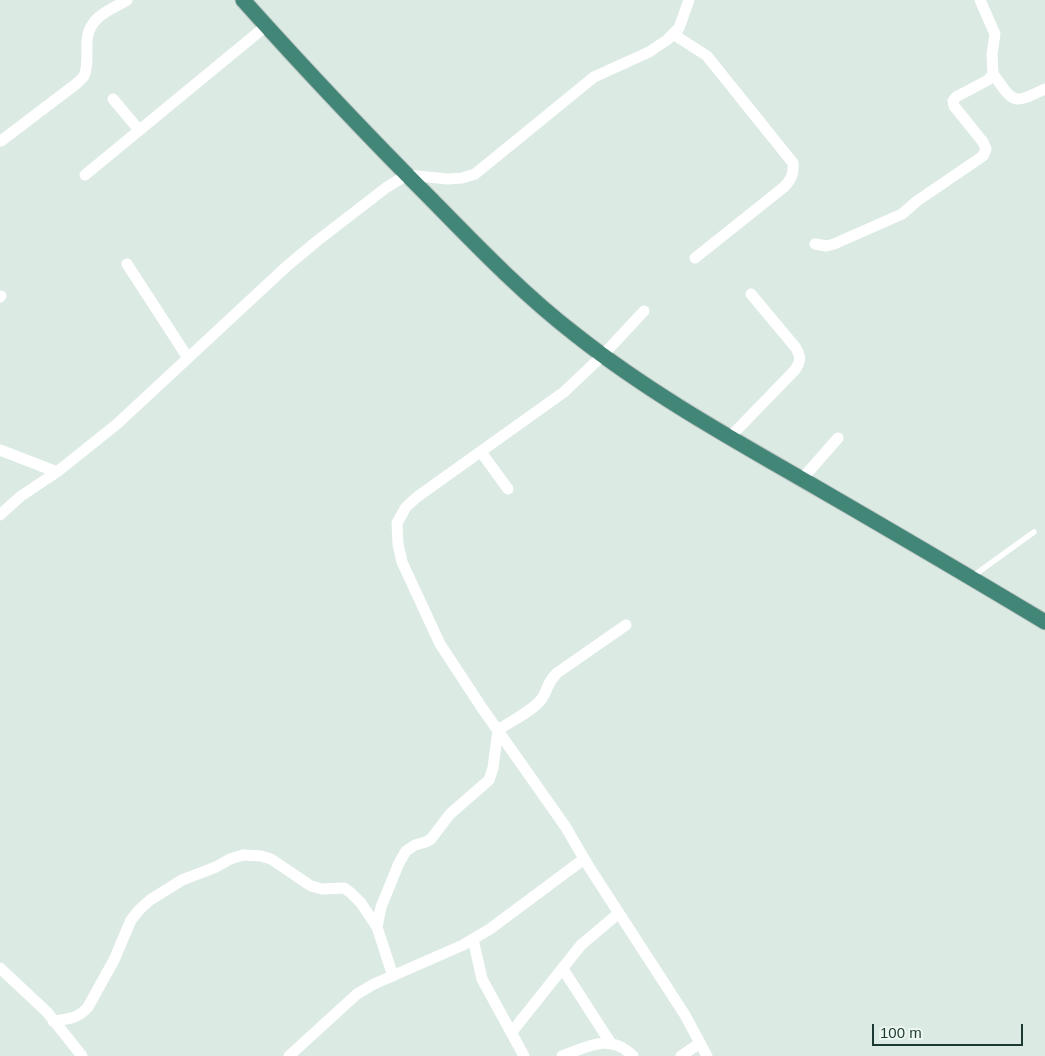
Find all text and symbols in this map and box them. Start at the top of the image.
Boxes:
scale bar [875,1014,1026,1046]
text: 100 m [880,1024,922,1041]

